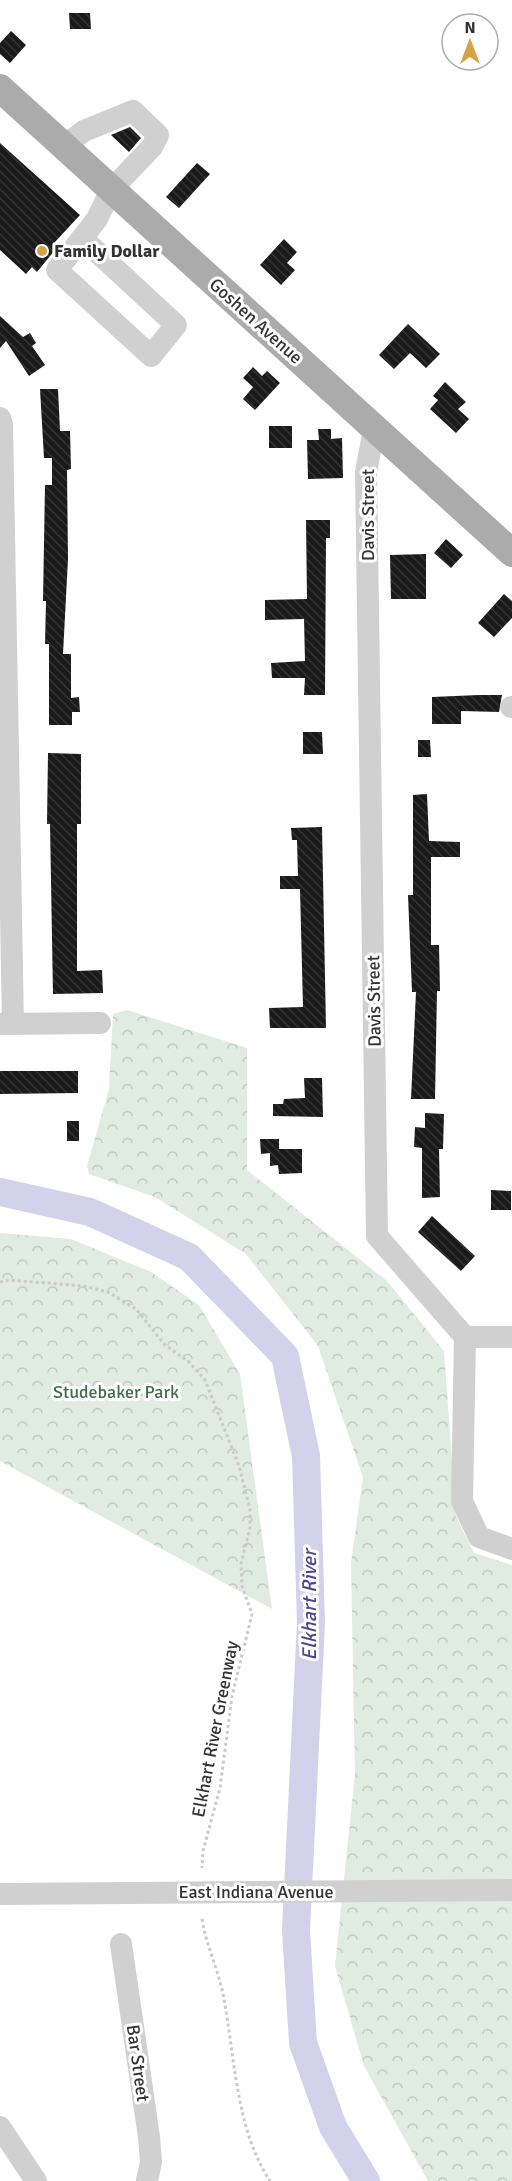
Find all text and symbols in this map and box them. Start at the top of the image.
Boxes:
north arrow [440,12,500,72]
text: N [464,18,476,38]
place label: Family Dollar [54,240,160,262]
marker: Family Dollar [35,244,49,258]
street label: Goshen Avenue [205,273,307,369]
street label: Davis Street [357,469,379,561]
street label: Davis Street [362,955,386,1047]
park label: Studebaker Park [53,1381,179,1403]
water label: Elkhart River [297,1547,322,1660]
street label: Elkhart River Greenway [187,1638,243,1819]
street label: East Indiana Avenue [178,1881,334,1903]
street label: Bar Street [122,2023,154,2103]

